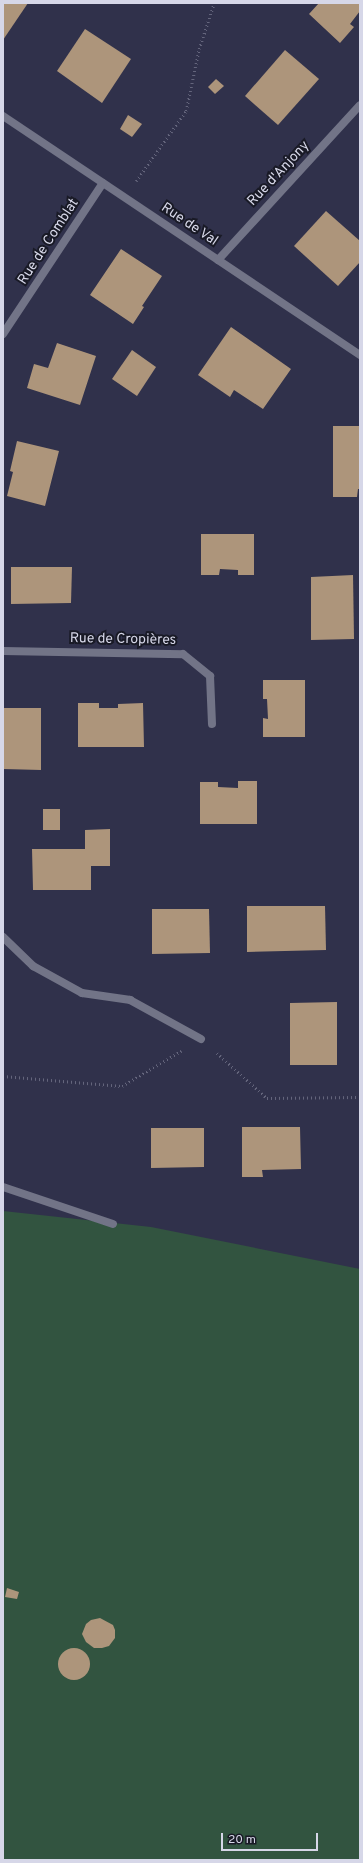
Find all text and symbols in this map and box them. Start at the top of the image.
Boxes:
street label: Rue d'Anjony [245,138,313,210]
street label: Rue de Comblat [15,196,83,288]
street label: Rue de Val [157,200,221,250]
street label: Rue de Cropières [70,631,176,649]
scale bar [223,1825,320,1851]
text: 20 m [228,1832,256,1848]

